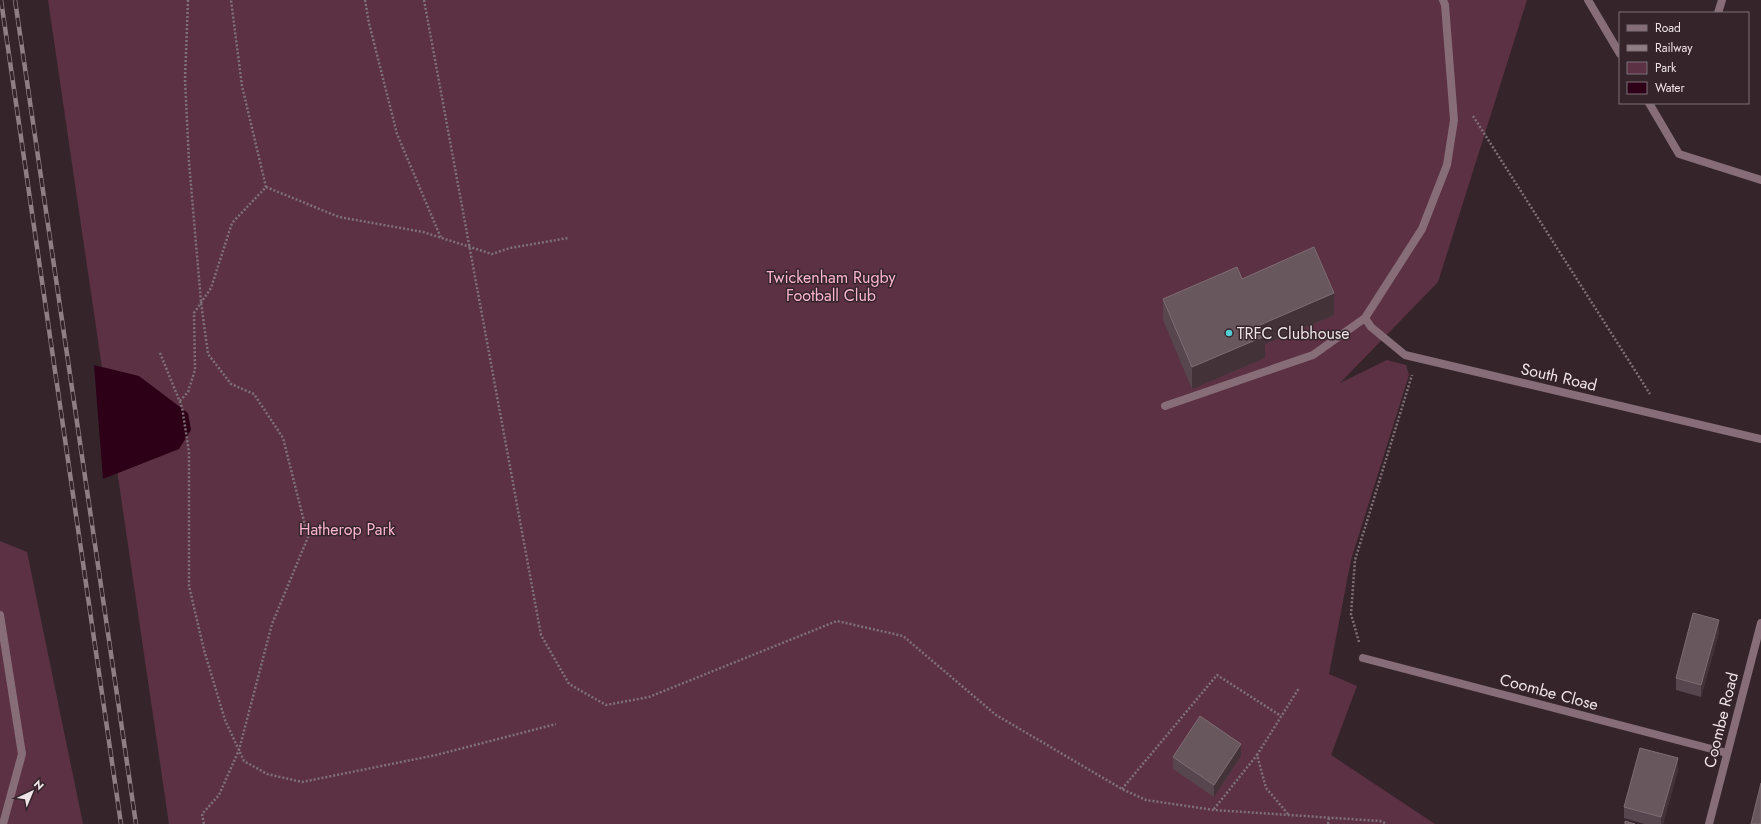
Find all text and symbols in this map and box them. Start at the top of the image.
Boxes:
legend [1619,12,1749,104]
text: Road [1655,19,1681,37]
text: Railway [1655,39,1693,57]
text: Park [1655,59,1677,77]
text: Water [1655,79,1686,97]
park label: Twickenham Rugby Football Club [767,266,896,307]
place label: TRFC Clubhouse [1237,322,1350,345]
marker: TRFC Clubhouse [1224,328,1234,338]
street label: South Road [1519,357,1599,397]
park label: Hatherop Park [299,518,396,541]
street label: Coombe Close [1497,668,1601,716]
street label: Coombe Road [1698,670,1744,770]
north arrow [12,772,52,812]
text: N [30,776,48,794]

